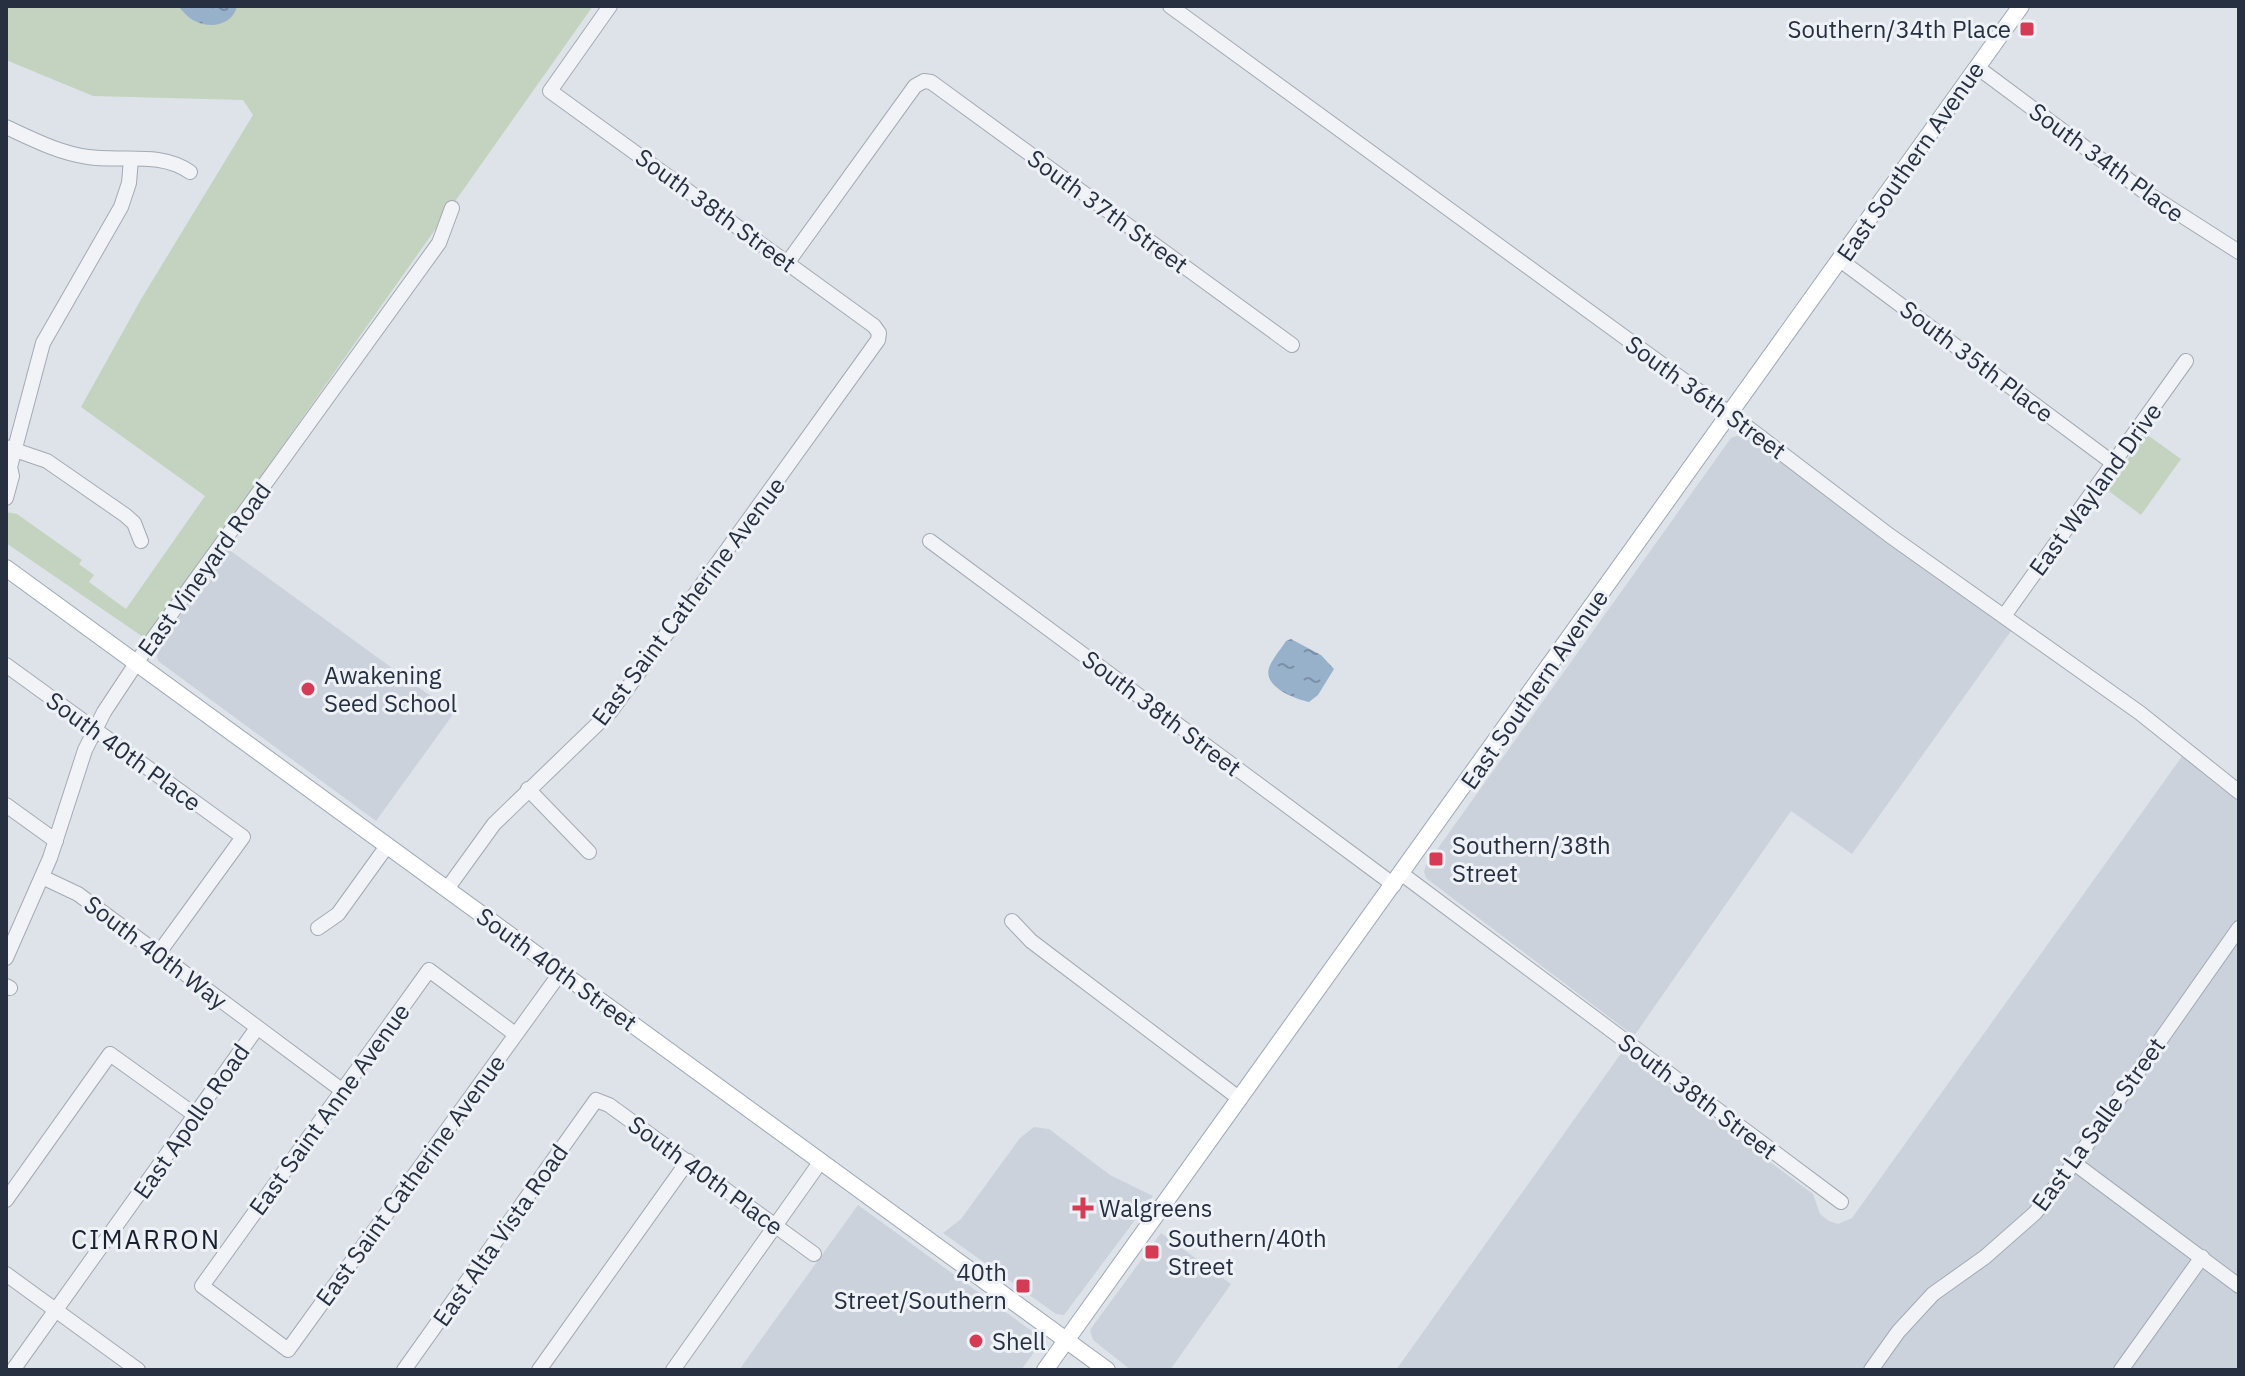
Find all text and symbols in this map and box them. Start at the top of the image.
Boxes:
place label: Southern/34th Place [1788,13,2011,45]
marker: Southern/34th Place [2018,20,2036,38]
street label: East Southern Avenue [1829,55,1991,267]
street label: South 34th Place [2023,95,2191,229]
street label: South 38th Street [629,141,803,279]
street label: South 37th Street [1021,142,1195,280]
street label: South 35th Place [1894,293,2060,429]
street label: South 36th Street [1619,328,1793,466]
street label: East Wayland Drive [2021,396,2169,582]
street label: East Saint Catherine Avenue [584,470,792,732]
street label: East Vineyard Road [130,476,278,662]
street label: East Southern Avenue [1453,583,1615,795]
street label: South 38th Street [1076,643,1248,783]
place label: Awakening Seed School [324,659,457,719]
marker: Awakening Seed School [299,680,317,698]
street label: South 40th Place [40,684,208,818]
place label: Southern/38th Street [1452,829,1611,889]
marker: Southern/38th Street [1427,850,1445,868]
street label: South 40th Way [78,888,234,1016]
street label: South 40th Street [470,900,644,1038]
street label: East Saint Anne Avenue [241,997,417,1221]
street label: South 38th Street [1612,1026,1784,1166]
street label: East La Salle Street [2024,1031,2172,1217]
street label: East Apollo Road [126,1037,256,1205]
street label: East Saint Catherine Avenue [308,1048,512,1312]
street label: South 40th Place [622,1108,790,1242]
street label: East Alta Vista Road [425,1138,575,1332]
place label: Walgreens [1099,1192,1213,1224]
marker: Walgreens [1074,1199,1092,1217]
district label: CIMARRON [71,1222,221,1256]
place label: Southern/40th Street [1168,1222,1327,1282]
marker: Southern/40th Street [1143,1243,1161,1261]
place label: 40th Street/Southern [834,1256,1007,1316]
marker: 40th Street/Southern [1014,1277,1032,1295]
place label: Shell [992,1325,1046,1357]
marker: Shell [967,1332,985,1350]

